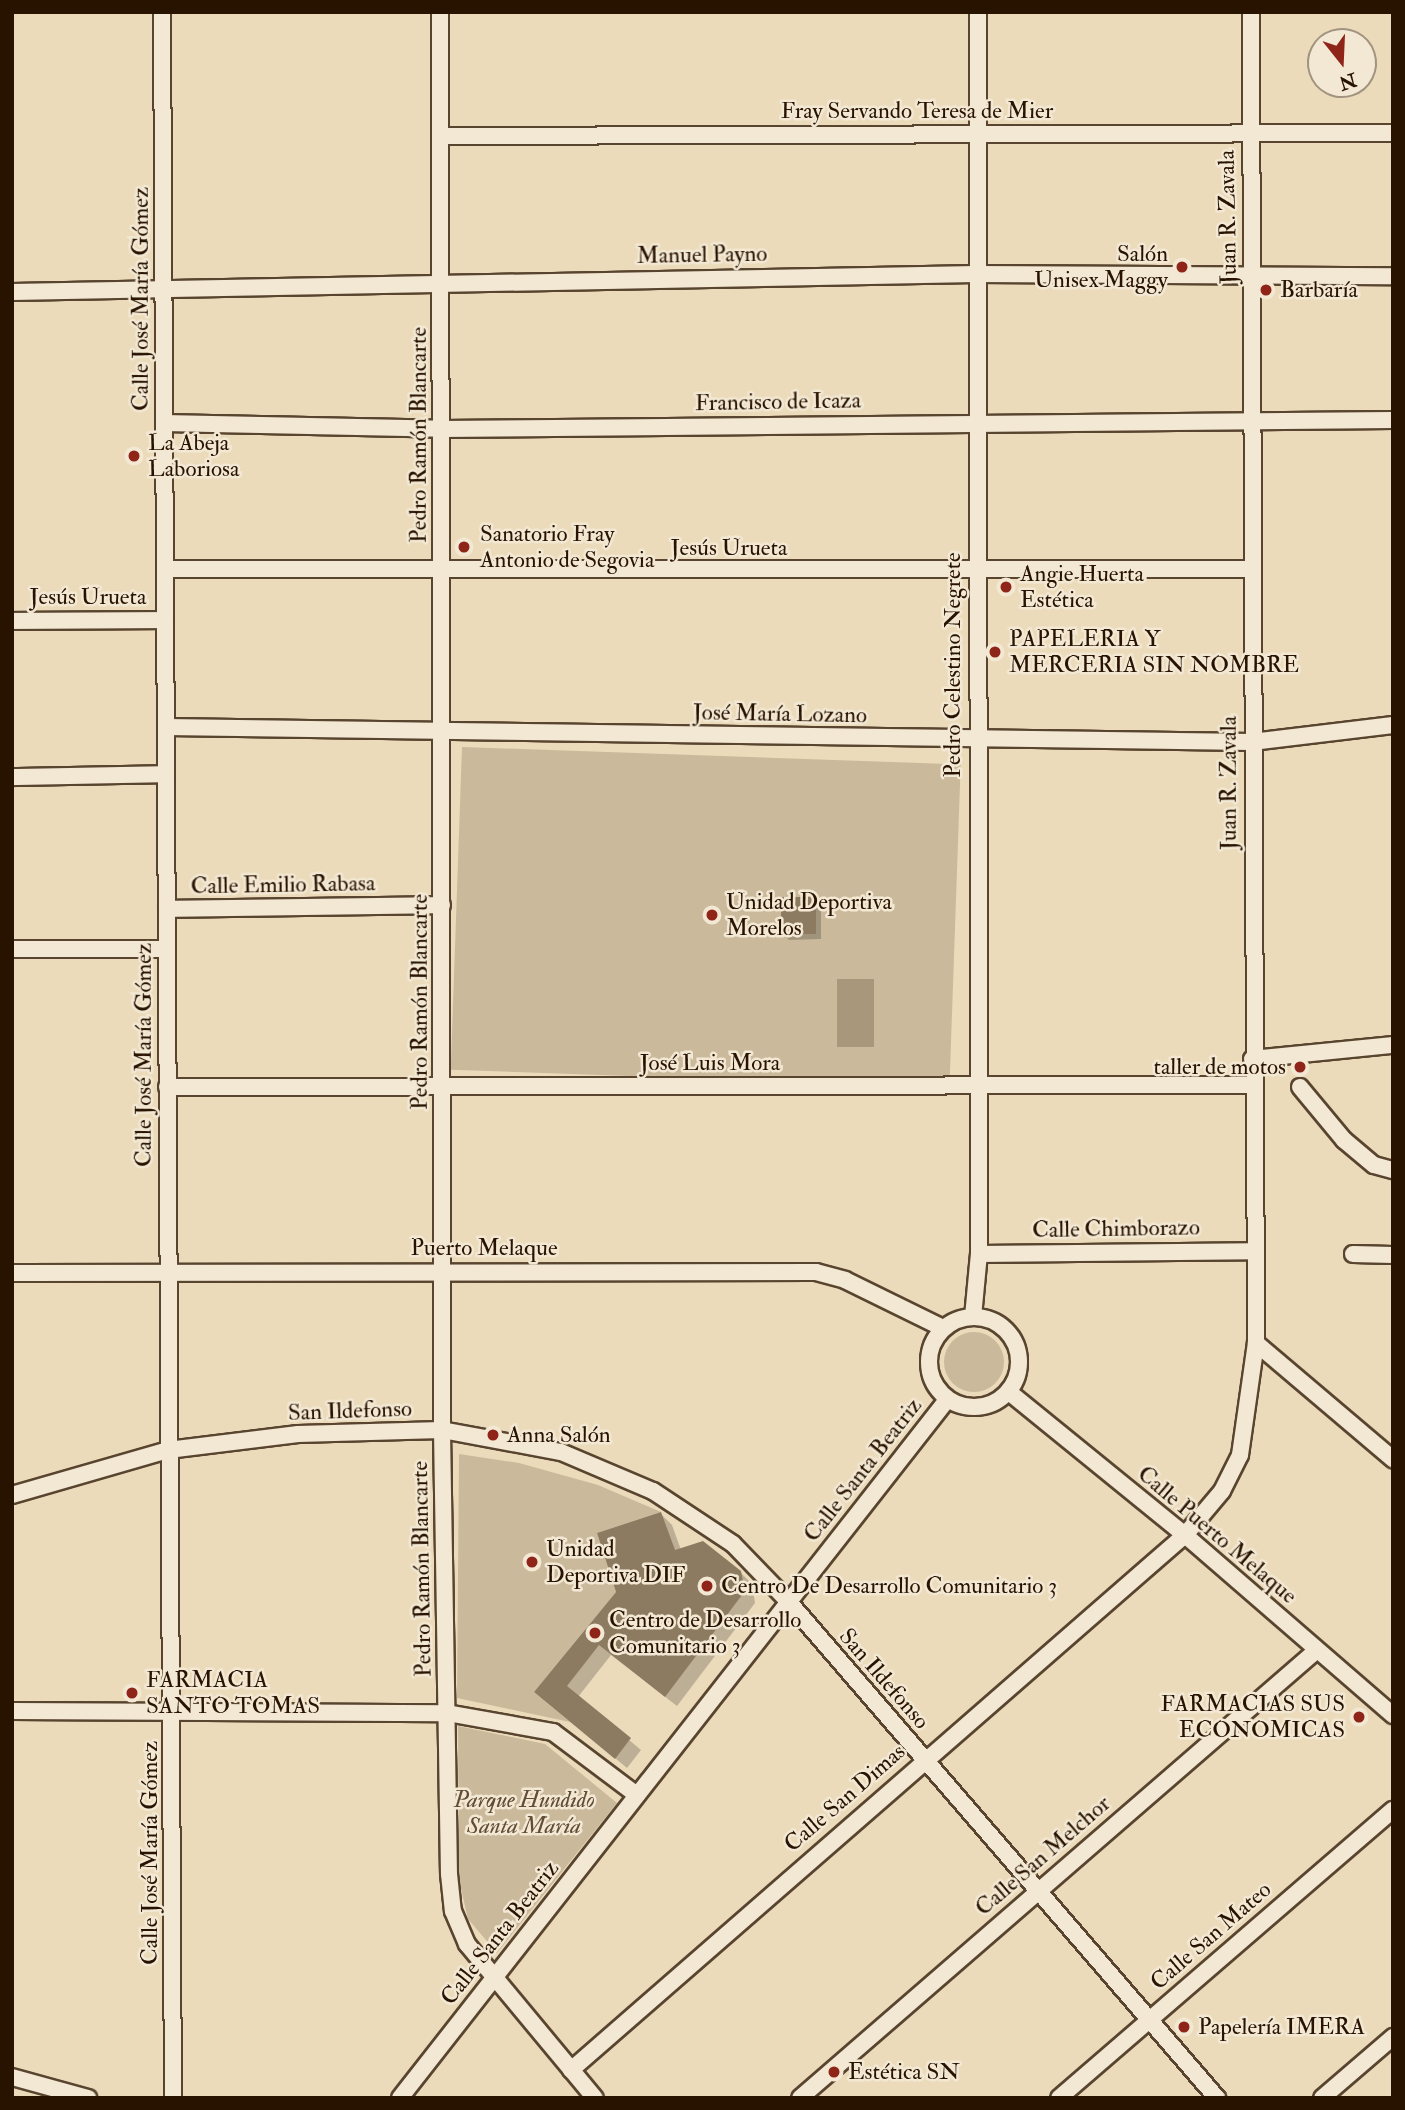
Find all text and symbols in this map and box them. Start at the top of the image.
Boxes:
north arrow [1307,28,1377,98]
text: N [1336,67,1360,95]
street label: Fray Servando Teresa de Mier [781,97,1053,125]
street label: Juan R. Zavala [1213,150,1243,284]
street label: Calle José María Gómez [127,187,155,411]
street label: Manuel Payno [636,240,768,270]
place label: Salón Unisex Maggy [1034,240,1168,294]
marker: Salón Unisex Maggy [1174,259,1190,275]
place label: Barbaría [1280,276,1358,304]
marker: Barbaría [1258,282,1274,298]
street label: Pedro Ramón Blancarte [405,327,433,543]
street label: Francisco de Icaza [695,387,861,417]
place label: La Abeja Laboriosa [148,429,239,483]
marker: La Abeja Laboriosa [126,448,142,464]
place label: Sanatorio Fray Antonio de Segovia [480,520,654,574]
street label: Jesús Urueta [671,534,787,562]
marker: Sanatorio Fray Antonio de Segovia [454,537,474,557]
street label: Pedro Celestino Negrete [939,552,967,778]
place label: Angie Huerta Estética [1020,560,1144,614]
marker: Angie Huerta Estética [998,579,1014,595]
street label: Jesús Urueta [30,583,146,611]
place label: PAPELERIA Y MERCERIA SIN NOMBRE [1009,625,1299,679]
marker: PAPELERIA Y MERCERIA SIN NOMBRE [987,644,1003,660]
street label: José María Lozano [693,699,867,729]
street label: Juan R. Zavala [1215,716,1243,850]
street label: Calle Emilio Rabasa [190,870,376,900]
place label: Unidad Deportiva Morelos [726,888,892,942]
street label: Pedro Ramón Blancarte [406,894,434,1110]
marker: Unidad Deportiva Morelos [704,907,720,923]
street label: Calle José María Gómez [130,943,158,1167]
street label: José Luis Mora [640,1049,780,1077]
place label: taller de motos [1153,1053,1286,1081]
marker: taller de motos [1292,1059,1308,1075]
street label: Calle Chimborazo [1032,1214,1200,1244]
street label: Puerto Melaque [410,1234,558,1262]
street label: Calle Santa Beatriz [798,1392,928,1548]
street label: San Ildefonso [287,1395,413,1427]
place label: Anna Salón [507,1421,611,1449]
marker: Anna Salón [485,1427,501,1443]
street label: Calle Puerto Melaque [1132,1460,1302,1610]
street label: Pedro Ramón Blancarte [406,1461,438,1677]
place label: Unidad Deportiva DIF [546,1535,685,1589]
marker: Unidad Deportiva DIF [524,1554,540,1570]
place label: Centro De Desarrollo Comunitario 3 [721,1572,1057,1600]
marker: Centro De Desarrollo Comunitario 3 [699,1578,715,1594]
place label: Centro de Desarrollo Comunitario 3 [609,1606,801,1660]
street label: San Ildefonso [833,1623,935,1735]
marker: Centro de Desarrollo Comunitario 3 [587,1625,603,1641]
place label: FARMACIA SANTO TOMAS [146,1666,320,1720]
marker: FARMACIA SANTO TOMAS [124,1685,140,1701]
place label: FARMACIAS SUS ECONOMICAS [1160,1690,1345,1744]
marker: FARMACIAS SUS ECONOMICAS [1351,1709,1367,1725]
street label: Calle San Dimas [779,1738,911,1858]
street label: Calle José María Gómez [136,1741,164,1965]
park label: Parque Hundido Santa María [453,1786,595,1840]
street label: Calle San Melchor [970,1790,1116,1922]
street label: Calle Santa Beatriz [435,1855,565,2011]
street label: Calle San Mateo [1145,1876,1277,1996]
place label: Papelería IMERA [1198,2013,1365,2041]
marker: Papelería IMERA [1176,2019,1192,2035]
place label: Estética SN [848,2058,960,2086]
marker: Estética SN [826,2064,842,2080]

